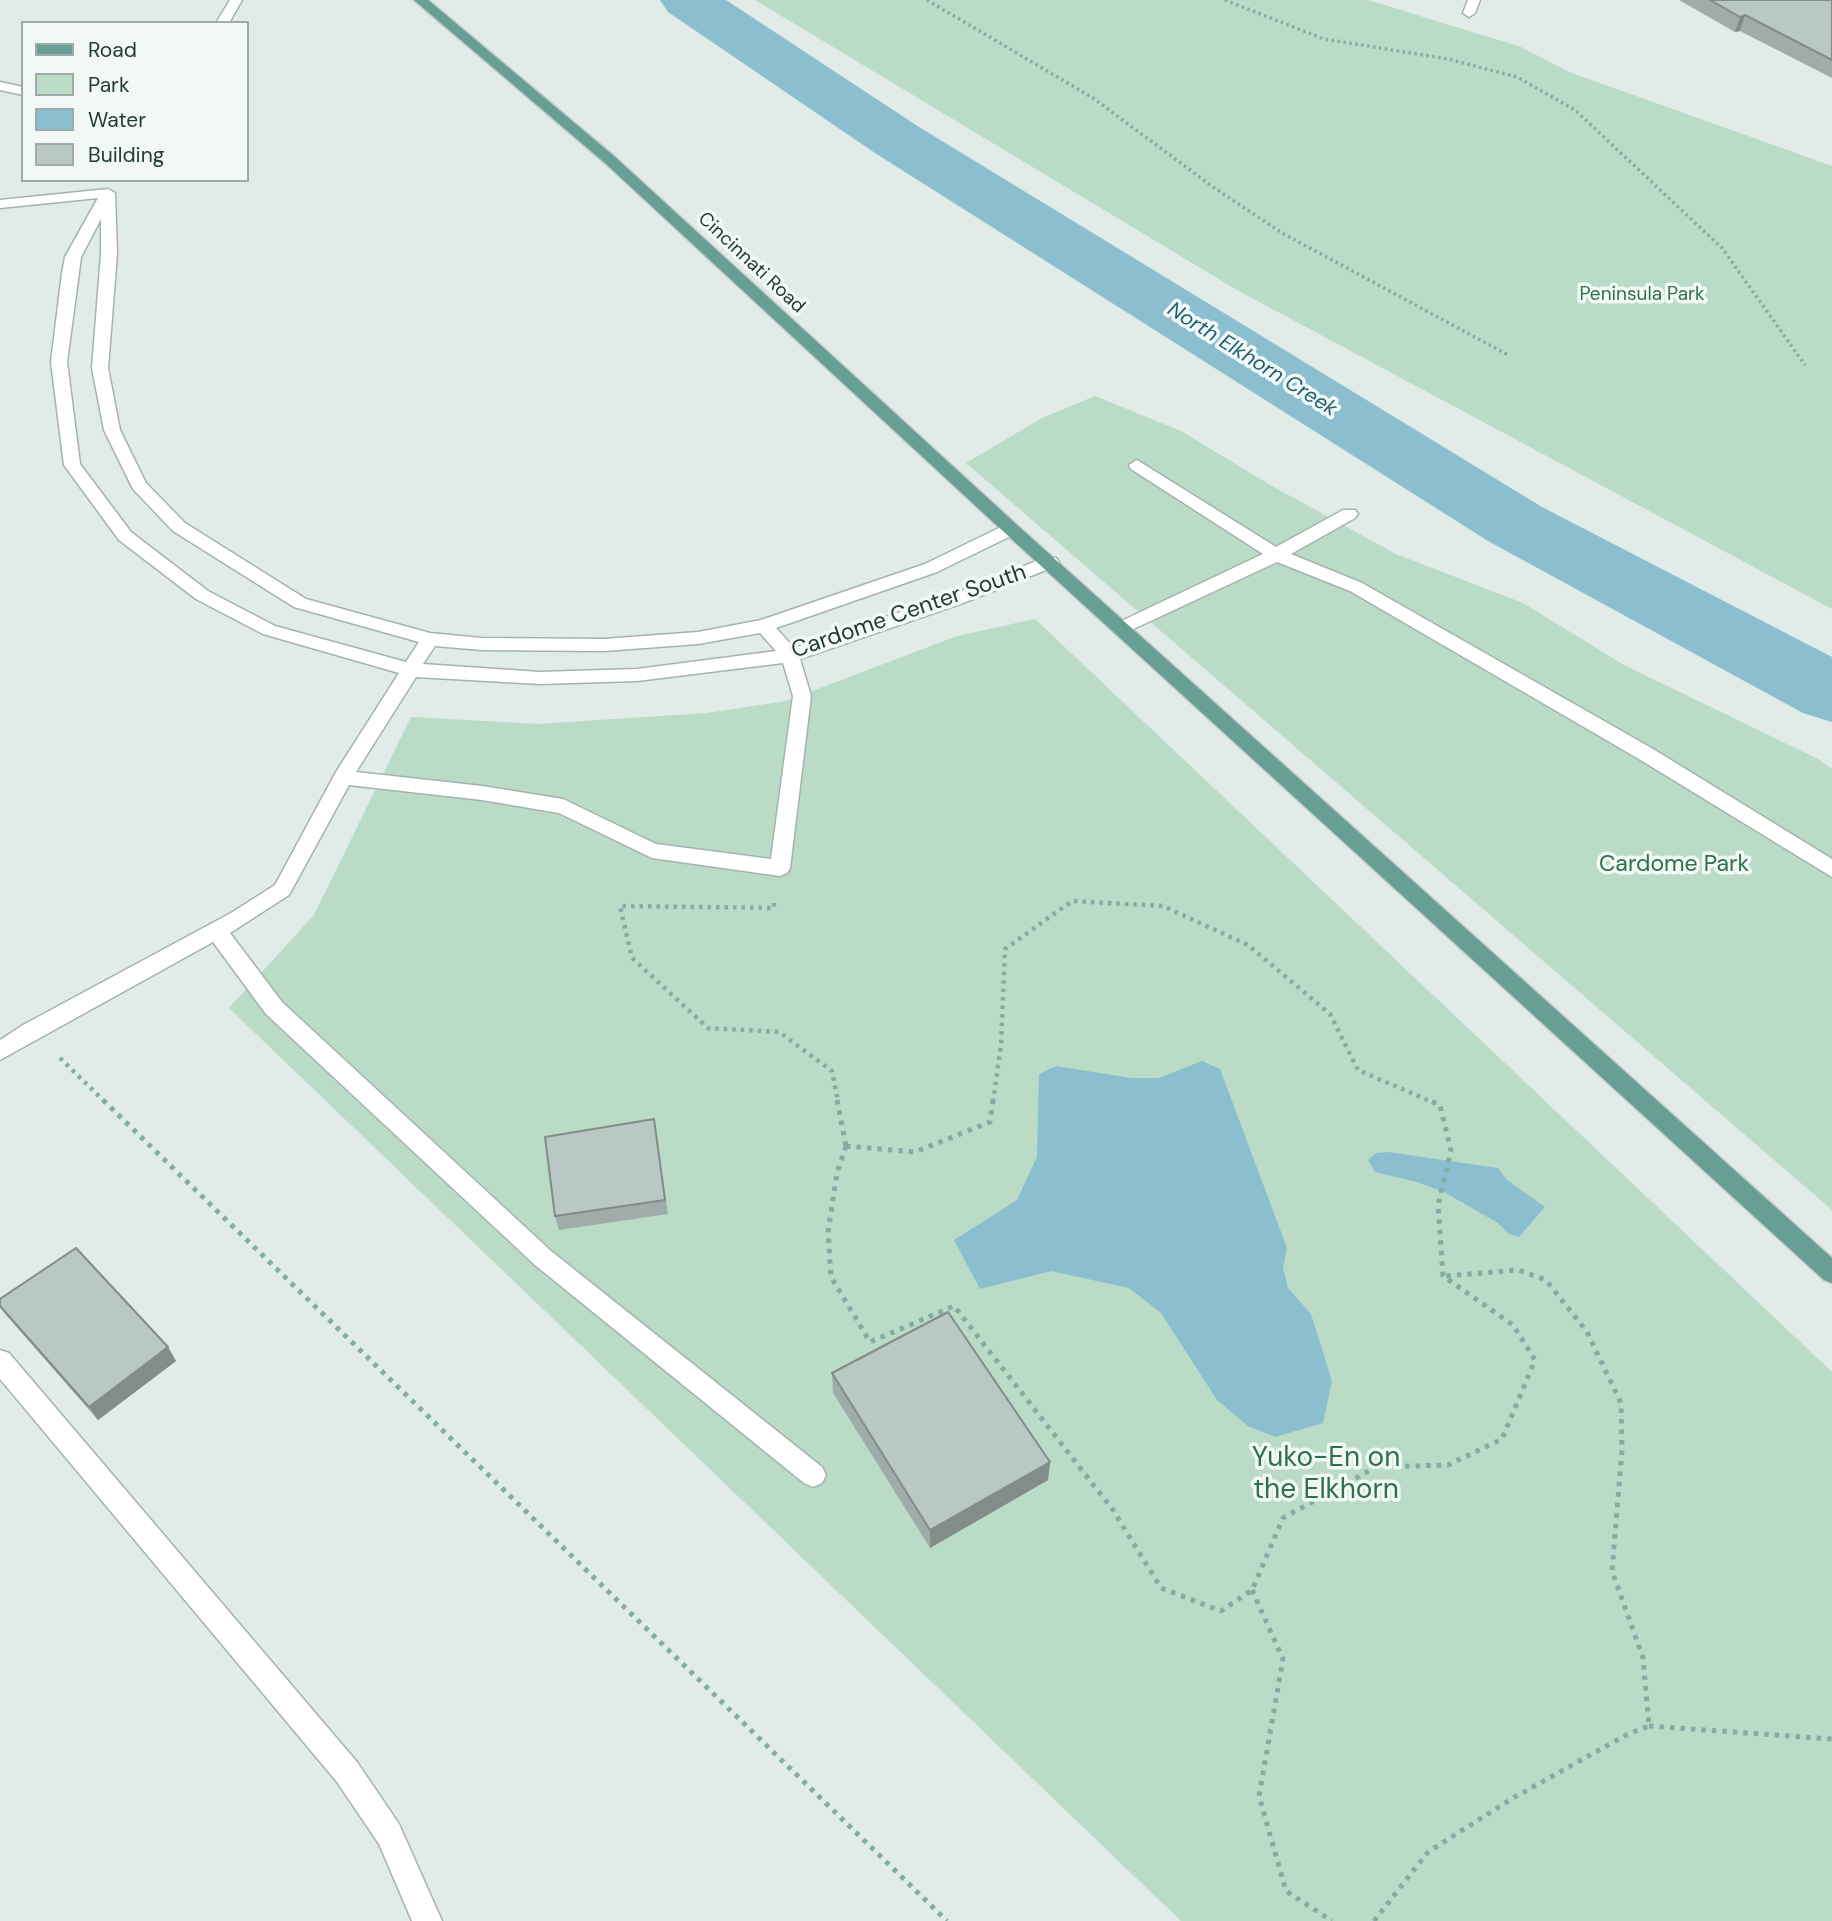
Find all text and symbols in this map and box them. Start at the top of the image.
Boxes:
legend [21,21,248,182]
text: Road [88,36,137,64]
text: Park [88,71,129,99]
text: Water [88,106,146,134]
text: Building [88,141,164,169]
street label: Cincinnati Road [693,208,809,318]
park label: Peninsula Park [1579,284,1705,306]
water label: North Elkhorn Creek [1162,298,1342,422]
street label: Cardome Center South [788,559,1030,665]
park label: Cardome Park [1599,851,1749,879]
park label: Yuko-En on the Elkhorn [1252,1442,1400,1508]

